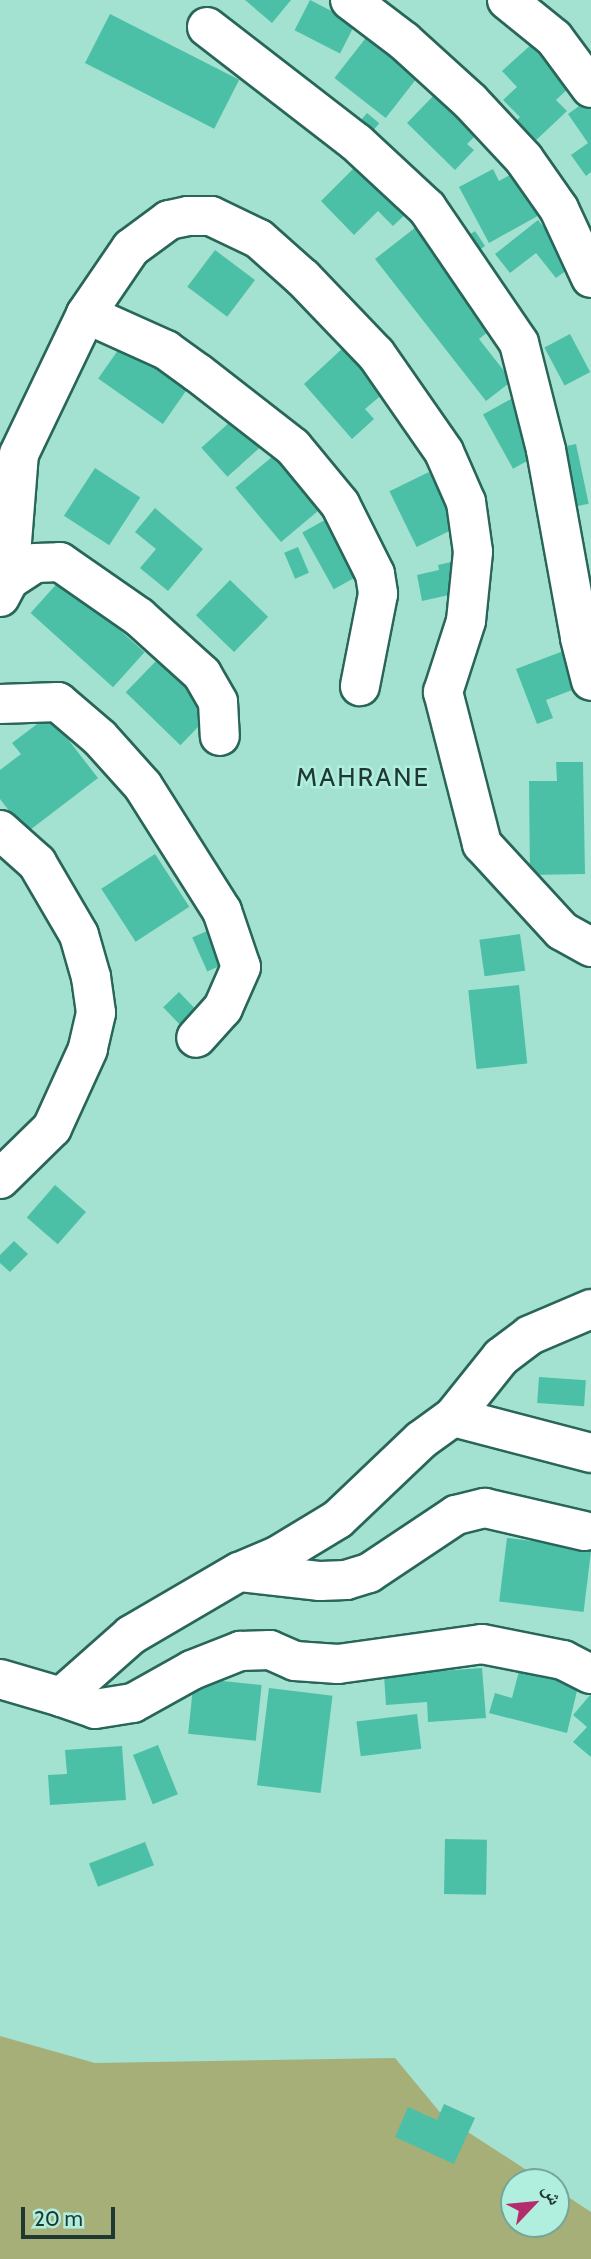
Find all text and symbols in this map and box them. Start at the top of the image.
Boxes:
district label: MAHRANE [297,762,429,794]
north arrow [500,2168,570,2238]
text: ش [538,2180,567,2209]
scale bar [24,2192,119,2236]
text: 20 m [34,2206,83,2231]

